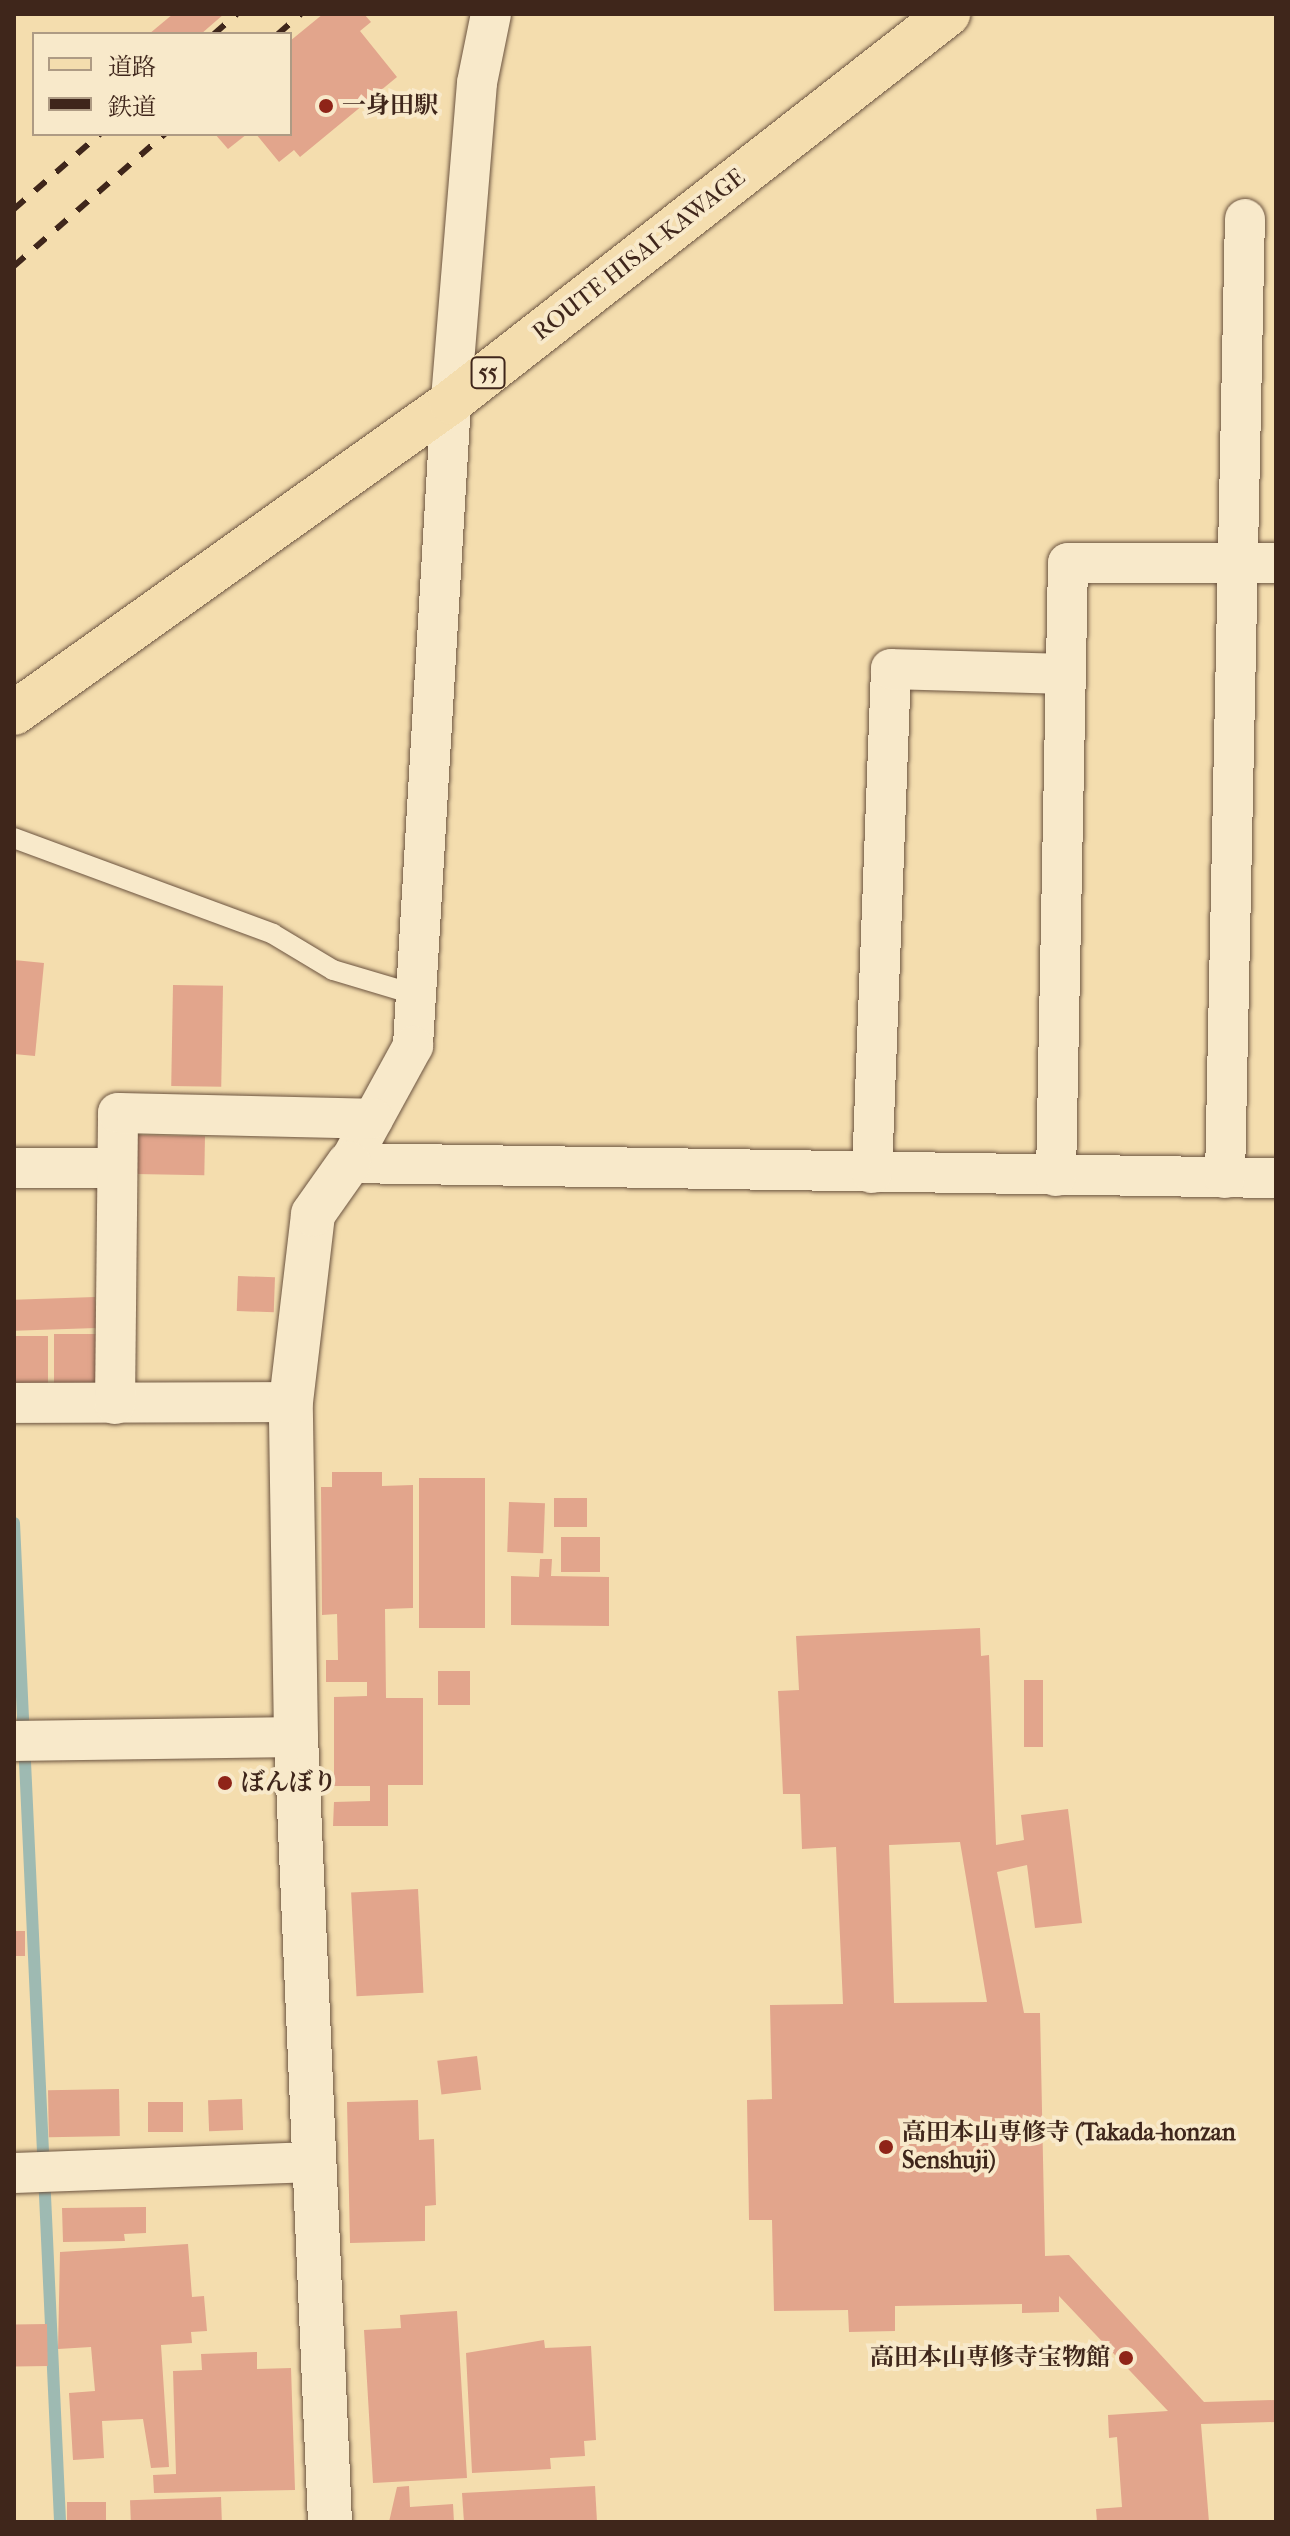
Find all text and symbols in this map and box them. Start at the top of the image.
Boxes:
legend [32,32,292,136]
text: 道路 [108,53,156,81]
place label: 一身田駅 [342,92,438,120]
text: 鉄道 [108,93,156,121]
marker: 一身田駅 [317,97,335,115]
street label: ROUTE HISAI-KAWAGE [527,163,751,347]
road number: 55 [470,355,506,391]
place label: ぼんぼり [241,1769,337,1797]
marker: ぼんぼり [216,1774,234,1792]
place label: 高田本山専修寺 (Takada-honzan Senshuji) [902,2119,1236,2175]
marker: 高田本山専修寺 (Takada-honzan Senshuji) [877,2138,895,2156]
place label: 高田本山専修寺宝物館 [870,2344,1110,2372]
marker: 高田本山専修寺宝物館 [1117,2349,1135,2367]

